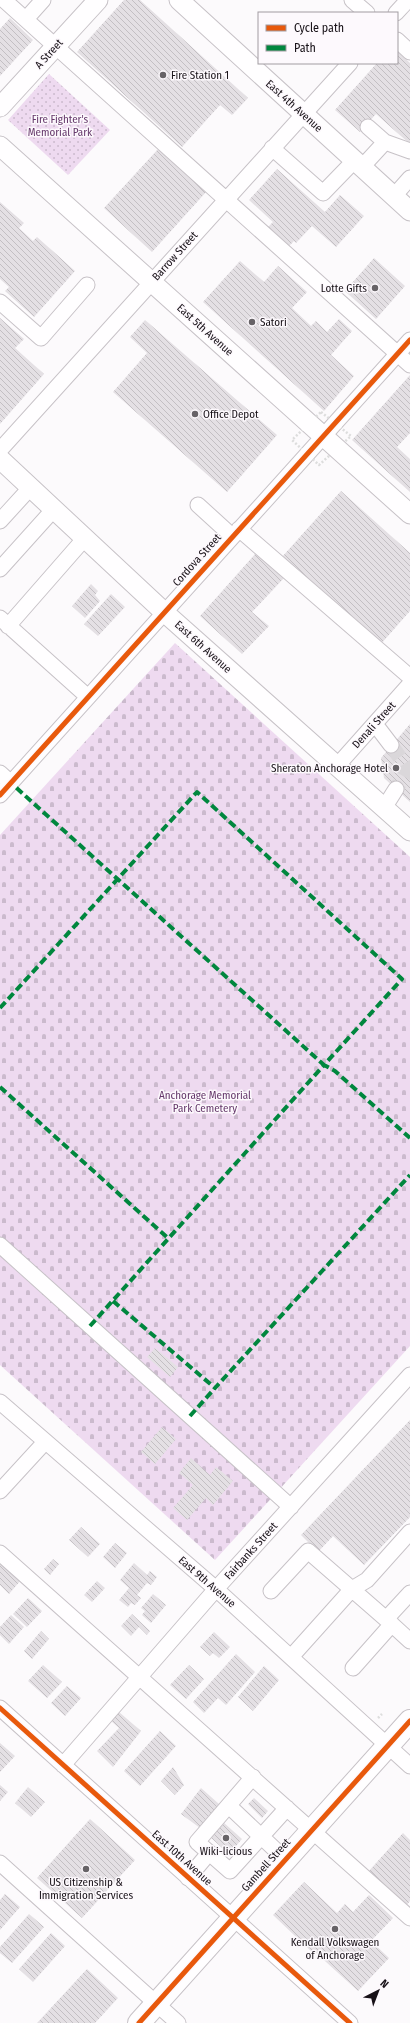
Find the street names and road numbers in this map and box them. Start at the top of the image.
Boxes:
street label: A Street [32,36,66,72]
street label: East 4th Avenue [263,77,325,135]
street label: Barrow Street [150,229,201,283]
street label: East 5th Avenue [174,301,236,359]
street label: Cordova Street [170,531,224,589]
street label: East 6th Avenue [172,618,234,676]
street label: Denali Street [350,699,399,751]
street label: Fairbanks Street [222,1519,280,1582]
street label: East 9th Avenue [176,1554,238,1610]
street label: East 10th Avenue [149,1828,215,1888]
street label: Gambell Street [239,1836,293,1894]

